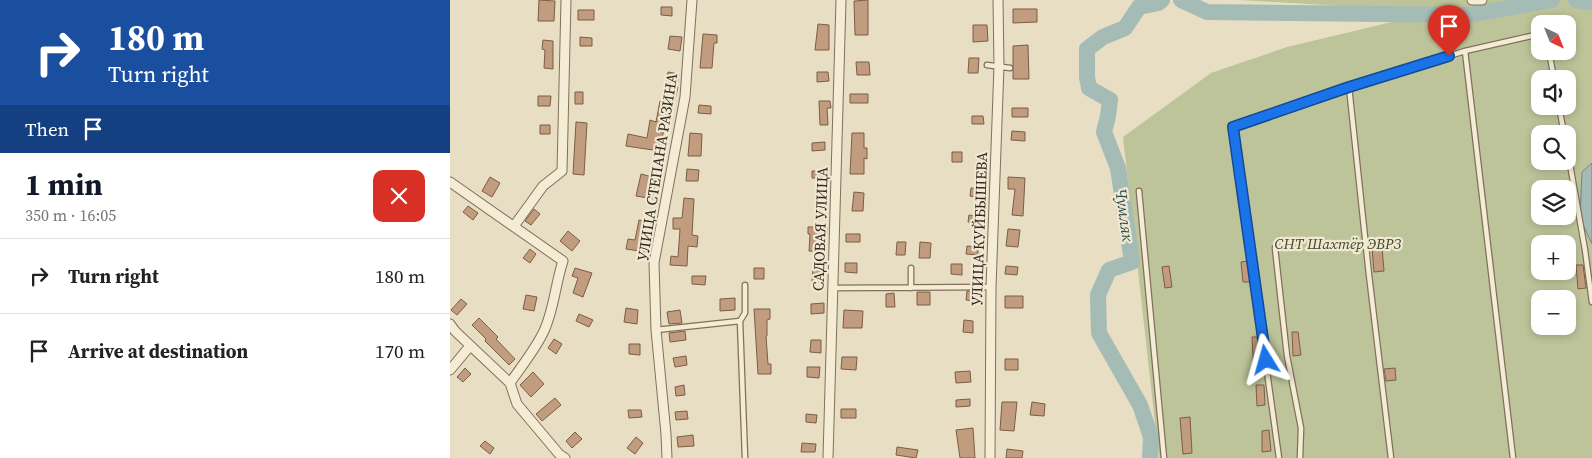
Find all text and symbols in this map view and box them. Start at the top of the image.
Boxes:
pin [1428,5,1470,56]
icon: arrive [1435,12,1463,40]
text: 180 m [108,14,204,62]
north arrow [1531,15,1576,60]
map controls [1531,15,1576,335]
icon: right [25,20,90,85]
text: Turn right [108,59,209,89]
button: sound [1531,70,1576,115]
street label: УЛИЦА СТЕПАНА РАЗИНА [632,72,682,262]
icon: arrive [79,115,107,143]
text: Then [25,116,69,142]
button: search [1531,125,1576,170]
street label: УЛИЦА КУЙБЫШЕВА [966,152,992,306]
text: 1 min [25,164,103,205]
street label: САДОВАЯ УЛИЦА [807,166,833,292]
button: close [373,170,425,222]
button: layers [1531,180,1576,225]
water label: Чумляк [1110,187,1140,243]
text: 350 m · 16:05 [25,204,116,226]
park label: СНТ Шахтёр ЭВРЗ [1275,233,1401,254]
button: + [1531,235,1576,280]
icon: right [25,262,53,290]
text: Turn right [68,263,159,289]
text: 180 m [375,263,425,289]
button: − [1531,290,1576,335]
position arrow [1239,333,1291,385]
icon: arrive [25,337,53,365]
text: Arrive at destination [68,338,248,364]
text: 170 m [375,338,425,364]

